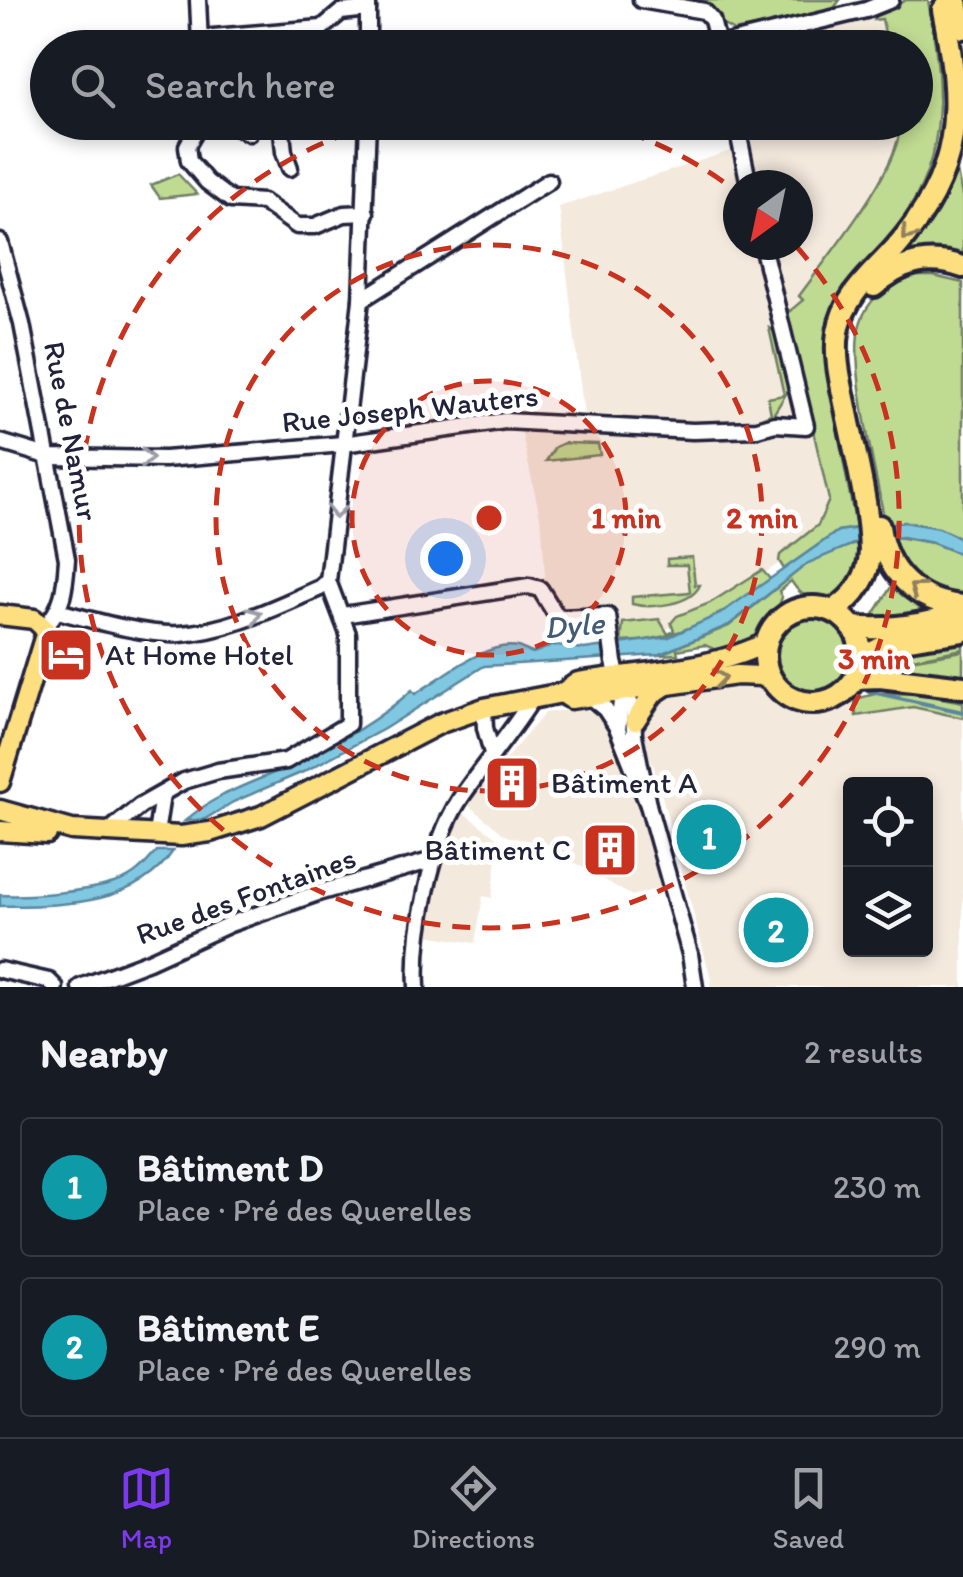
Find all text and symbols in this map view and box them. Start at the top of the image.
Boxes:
search box [30,30,933,140]
icon: search [65,58,120,113]
text: Search here [145,62,336,108]
north arrow [723,170,813,260]
one-way arrow [902,222,919,240]
street label: Rue de Namur [36,338,107,524]
street label: Rue Joseph Wauters [280,377,540,440]
one-way arrow [140,448,156,469]
text: 1 min [591,499,662,536]
text: 2 min [726,499,799,536]
centre of rings [471,500,507,536]
one-way arrow [326,505,347,521]
your location [420,533,471,584]
one-way arrow [909,583,927,600]
water label: Dyle [542,603,607,647]
one-way arrow [246,606,263,626]
hotel icon: At Home Hotel [36,625,96,685]
place label: At Home Hotel [105,636,294,673]
text: 3 min [838,640,911,677]
one-way arrow [711,668,728,689]
building icon: Bâtiment A [482,753,542,813]
place label: Bâtiment A [551,764,697,801]
map controls [843,777,933,957]
button: locate [843,777,933,867]
pin: 1 [676,800,742,874]
building icon: Bâtiment C [580,820,640,880]
place label: Bâtiment C [424,831,571,868]
street label: Rue des Fontaines [131,839,361,952]
button: layers [843,867,933,957]
pin: 2 [744,892,808,968]
text: Nearby [40,1027,167,1078]
text: 2 results [804,1033,923,1071]
text: Bâtiment D [137,1145,323,1191]
text: 1 [67,1168,82,1206]
text: 230 m [833,1168,921,1206]
text: Place · Pré des Querelles [137,1191,472,1229]
text: Bâtiment E [137,1305,319,1351]
text: 2 [66,1328,83,1366]
text: 290 m [834,1328,921,1366]
text: Place · Pré des Querelles [137,1351,472,1389]
tab: Map [119,1461,174,1555]
tab: Directions [412,1461,535,1555]
tab: Saved [773,1461,844,1555]

